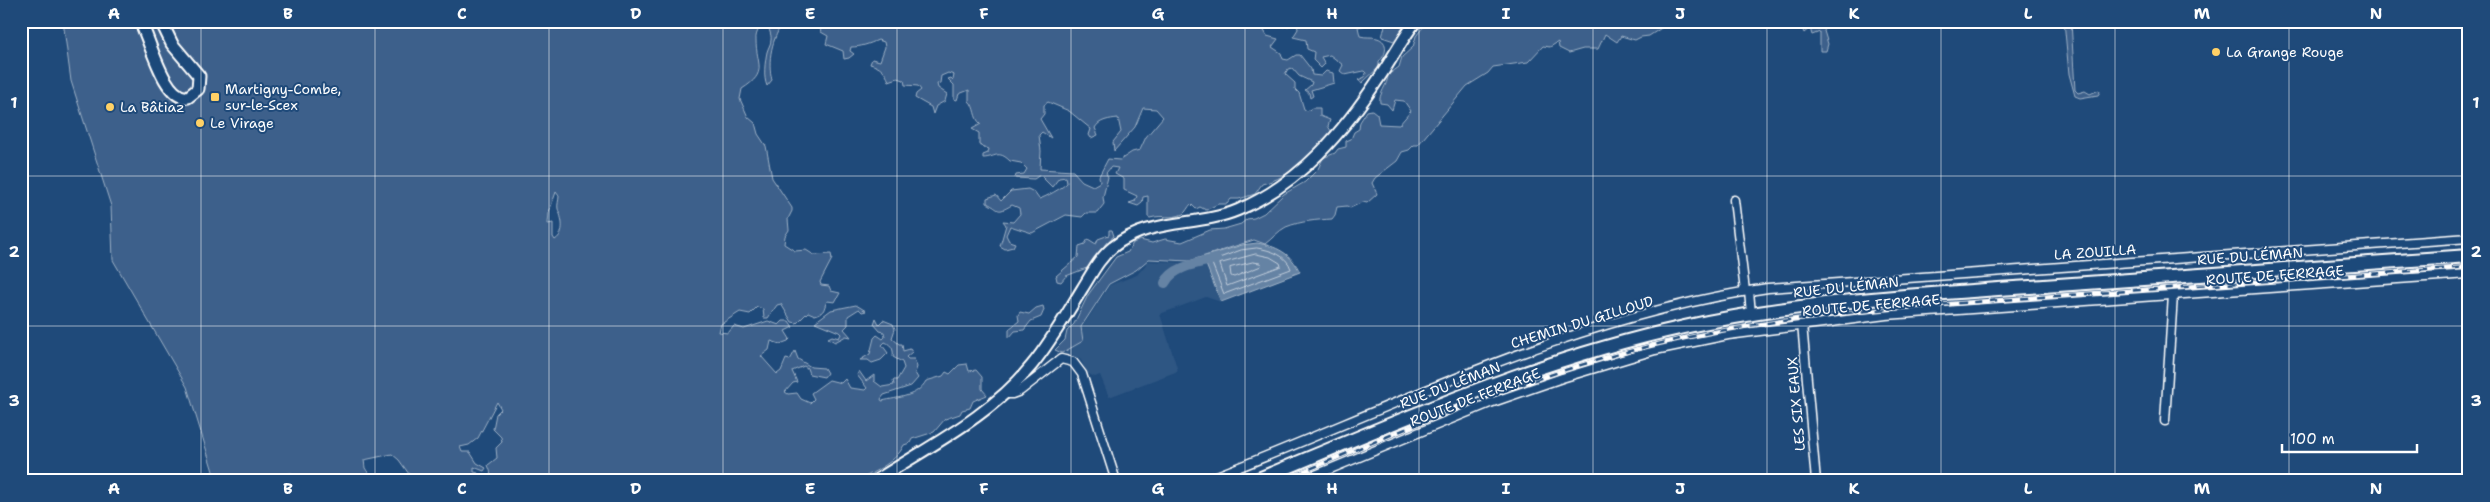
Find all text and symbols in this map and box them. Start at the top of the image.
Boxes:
text: A [108,3,120,24]
text: B [283,3,293,24]
text: C [457,3,467,24]
text: D [630,3,642,24]
text: E [805,3,815,24]
text: F [979,3,989,24]
text: G [1152,3,1165,24]
text: H [1326,3,1338,24]
text: I [1502,3,1511,24]
text: J [1675,3,1685,24]
text: K [1849,3,1860,24]
text: L [2024,3,2033,24]
text: M [2194,3,2211,24]
text: N [2370,3,2382,24]
place label: La Grange Rouge [2226,43,2344,61]
marker: La Grange Rouge [2210,46,2222,58]
place label: Martigny-Combe, sur-le-Scex [225,80,341,114]
marker: Martigny-Combe, sur-le-Scex [209,91,221,103]
text: 1 [10,92,18,113]
text: 1 [2472,92,2480,113]
place label: La Bâtiaz [120,98,184,116]
marker: La Bâtiaz [104,101,116,113]
place label: Le Virage [210,114,274,132]
marker: Le Virage [194,117,206,129]
street label: LA ZOUILLA [2053,240,2137,264]
text: 2 [8,241,20,262]
text: 2 [2470,241,2482,262]
street label: RUE DU LÉMAN [2196,243,2304,269]
street label: ROUTE DE FERRAGE [2205,261,2345,289]
street label: RUE DU LÉMAN [1792,272,1900,302]
street label: ROUTE DE FERRAGE [1801,290,1941,320]
street label: CHEMIN DU GILLOUD [1508,292,1656,352]
street label: LES SIX EAUX [1783,356,1809,452]
street label: RUE DU LÉMAN [1397,358,1503,412]
street label: ROUTE DE FERRAGE [1407,364,1543,430]
text: 3 [8,390,20,411]
text: 3 [2470,390,2482,411]
scale bar [2282,422,2418,454]
text: 100 m [2290,429,2335,449]
text: A [108,478,120,499]
text: B [283,478,293,499]
text: C [457,478,467,499]
text: D [630,478,642,499]
text: E [805,478,815,499]
text: F [979,478,989,499]
text: G [1152,478,1165,499]
text: H [1326,478,1338,499]
text: I [1502,478,1511,499]
text: J [1675,478,1685,499]
text: K [1849,478,1860,499]
text: L [2024,478,2033,499]
text: M [2194,478,2211,499]
text: N [2370,478,2382,499]

